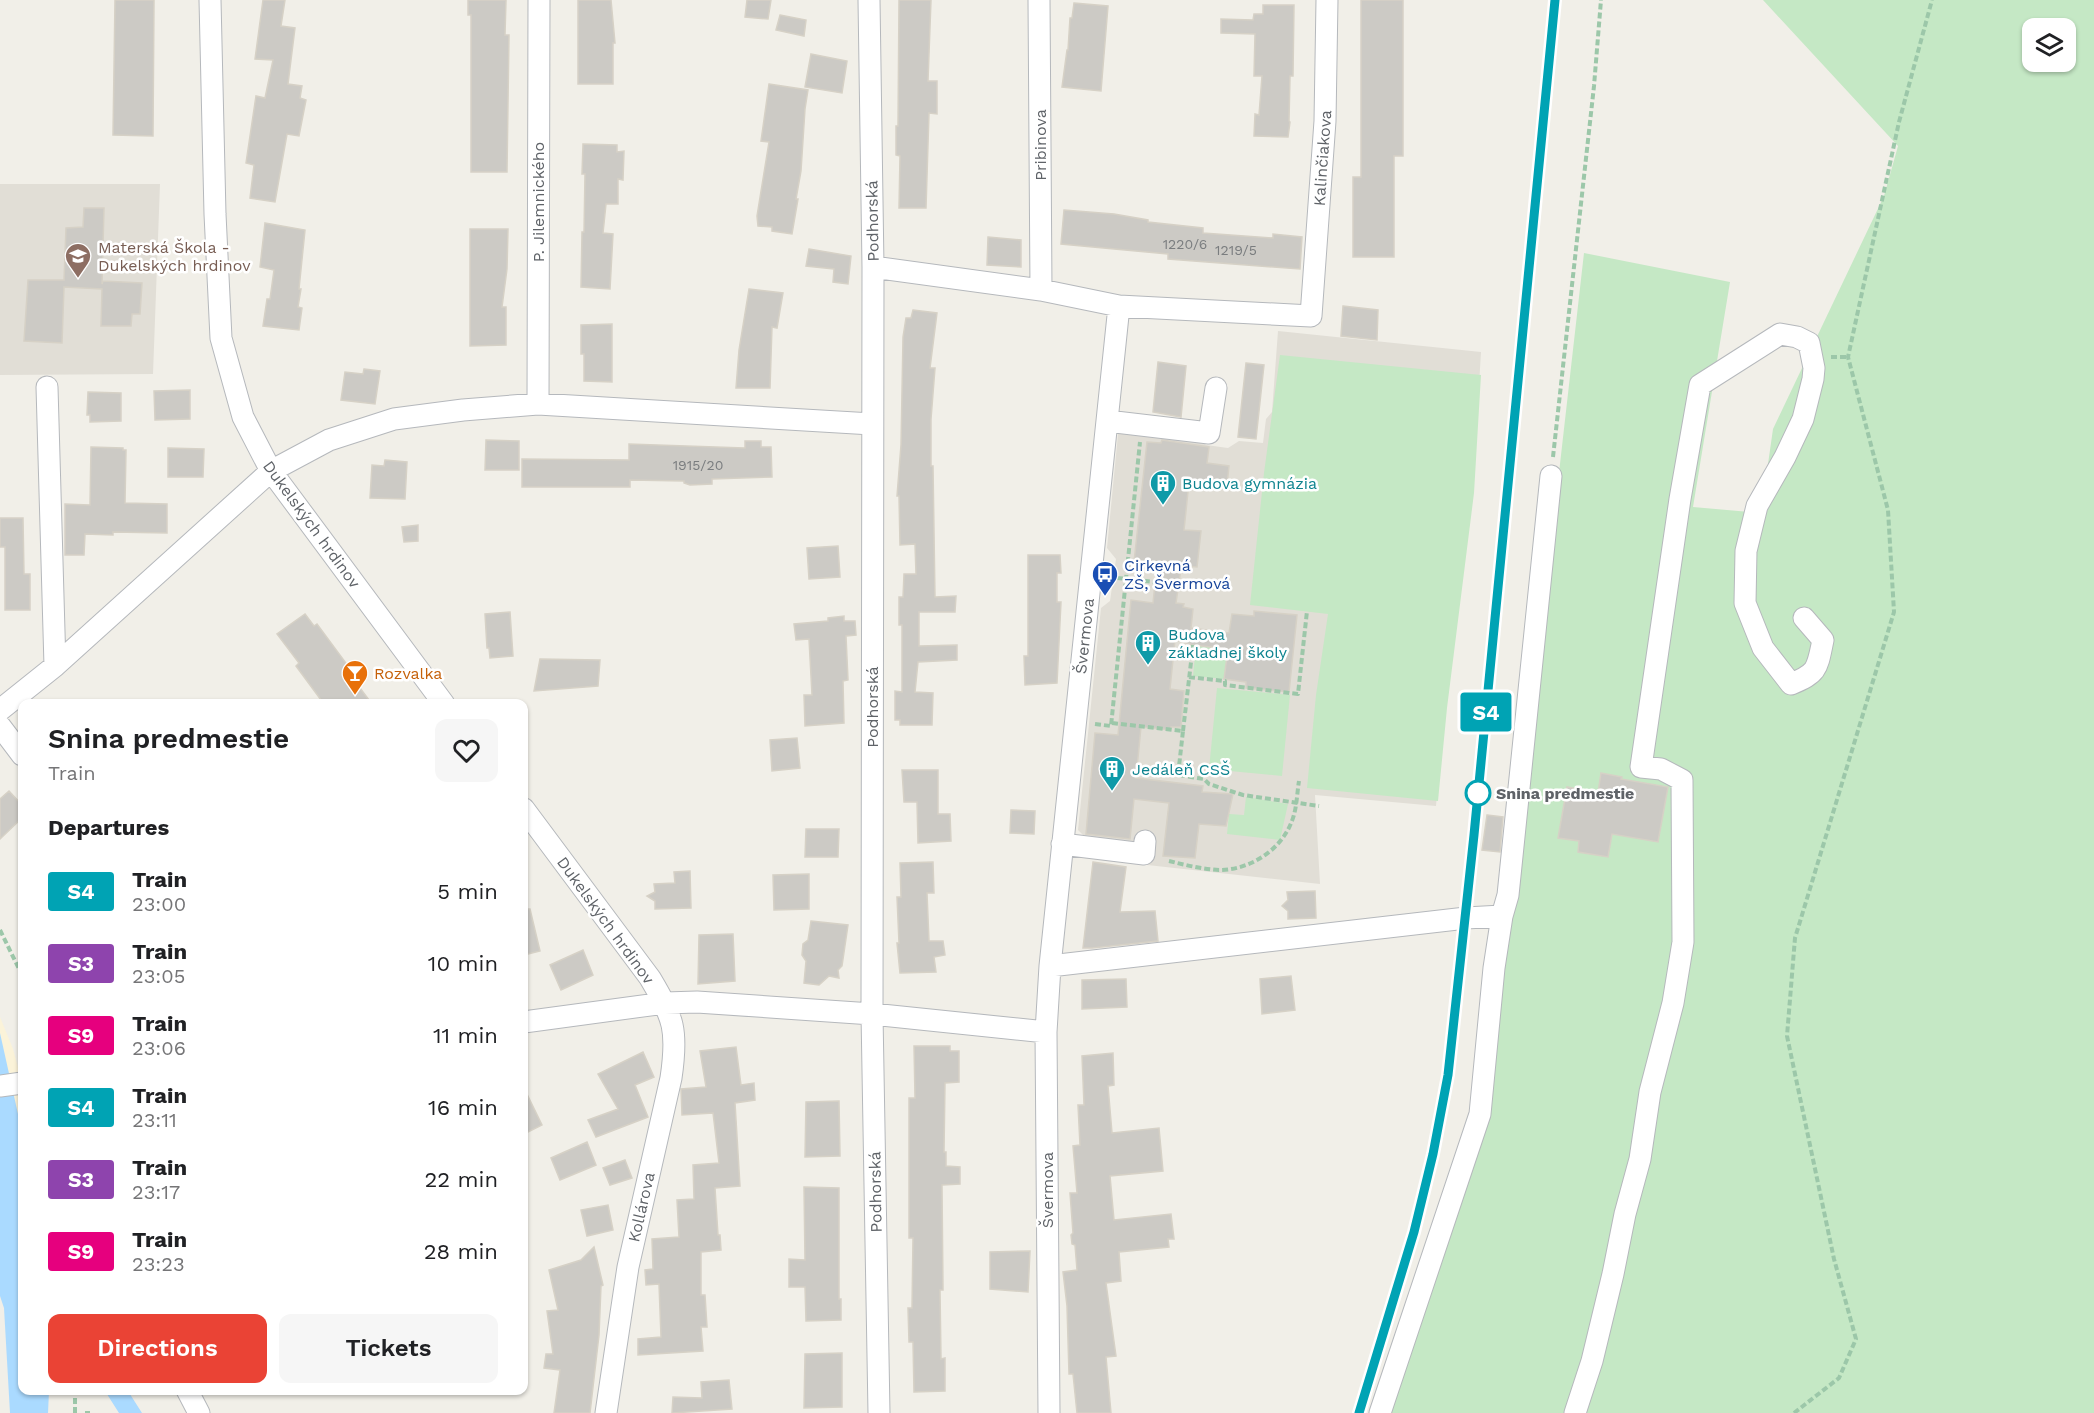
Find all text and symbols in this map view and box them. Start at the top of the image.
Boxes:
map controls [2022,18,2076,72]
button: layers [2022,18,2076,72]
street label: Pribinova [1031,109,1050,181]
street label: Kalinčiakova [1310,109,1335,207]
street label: P. Jilemnického [529,142,548,262]
street label: Podhorská [862,180,883,262]
house number: 1220/6 [1163,236,1207,252]
place label: Materská Škola - Dukelských hrdinov [98,238,251,275]
school or university icon: Materská Škola - Dukelských hrdinov [63,241,93,279]
house number: 1219/5 [1215,242,1257,258]
street label: Dukelských hrdinov [259,457,365,592]
house number: 1915/20 [673,457,723,473]
building icon: Budova gymnázia [1148,468,1178,506]
place label: Budova gymnázia [1182,474,1317,493]
place label: Cirkevná ZŠ, Švermová [1124,556,1230,593]
bus stop icon: Cirkevná ZŠ, Švermová [1090,559,1120,597]
street label: Švermova [1071,597,1098,675]
place label: Budova základnej školy [1168,625,1288,662]
building icon: Budova základnej školy [1133,628,1163,666]
bar icon: Rozvalka [340,658,370,696]
place label: Rozvalka [374,664,442,683]
street label: Podhorská [863,666,882,748]
line badge: S4 [1459,692,1513,732]
text: S4 [1472,700,1500,725]
button: heart [435,719,498,782]
text: Snina predmestie [48,722,289,755]
building icon: Jedáleň CSŠ [1097,754,1127,792]
place label: Jedáleň CSŠ [1132,760,1230,779]
text: Train [48,761,96,785]
marker: Snina predmestie [1465,780,1491,806]
place label: Snina predmestie [1496,784,1634,803]
text: Departures [48,815,169,840]
street label: Dukelských hrdinov [553,853,659,988]
text: Train [132,867,187,892]
text: S4 [67,879,95,904]
text: 5 min [437,879,498,904]
text: 23:00 [132,892,186,916]
text: Train [132,939,187,964]
text: S3 [68,951,94,976]
text: 10 min [428,951,498,976]
text: 23:05 [132,964,185,988]
text: Train [132,1011,187,1036]
text: S9 [68,1023,94,1048]
text: 11 min [433,1023,498,1048]
text: 23:06 [132,1036,186,1060]
text: Train [132,1083,187,1108]
text: S4 [67,1095,95,1120]
text: 16 min [428,1095,498,1120]
text: 23:11 [132,1108,177,1132]
street label: Podhorská [865,1151,886,1233]
street label: Švermova [1038,1152,1057,1228]
text: Train [132,1155,187,1180]
text: S3 [68,1167,94,1192]
text: 22 min [424,1167,498,1192]
street label: Kollárova [624,1170,659,1244]
text: 23:17 [132,1180,180,1204]
text: Train [132,1227,187,1252]
text: S9 [68,1239,94,1264]
text: 28 min [424,1239,498,1264]
text: 23:23 [132,1252,185,1276]
button: Directions [48,1314,267,1383]
button: Tickets [279,1314,498,1383]

